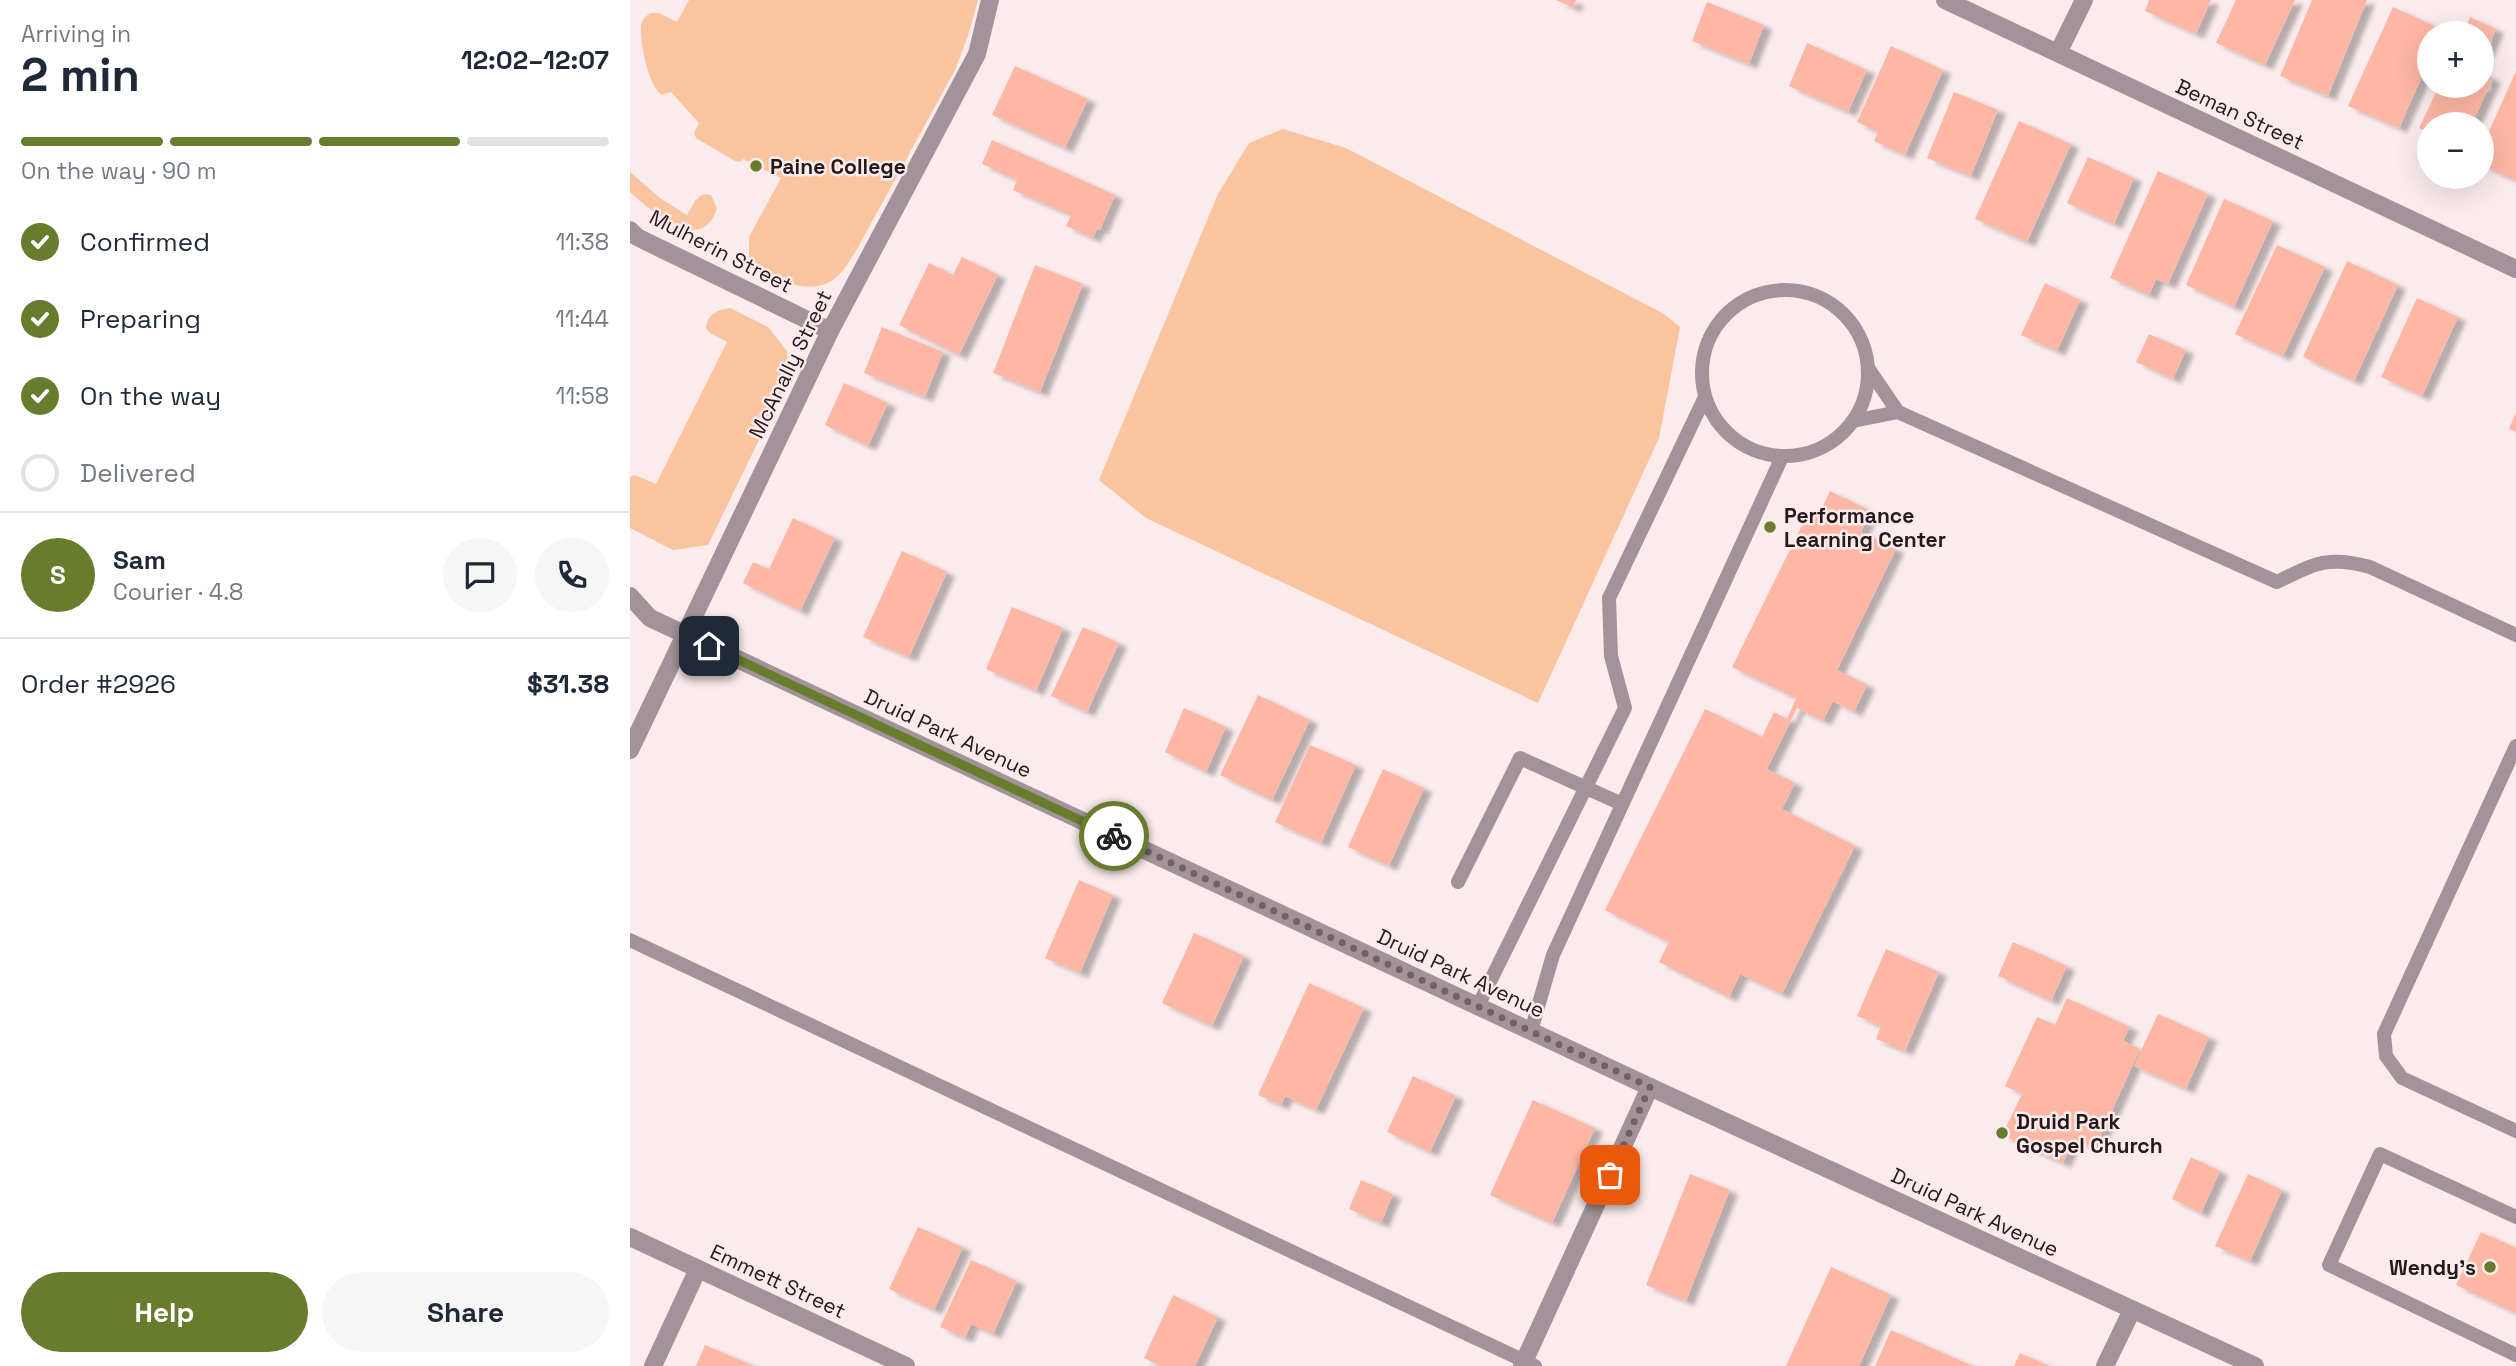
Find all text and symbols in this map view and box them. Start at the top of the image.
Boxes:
text: Arriving in [21,19,131,49]
map controls [2417,21,2494,189]
button: + [2417,21,2494,98]
text: 12:02–12:07 [461,43,609,77]
text: 2 min [21,46,140,104]
street label: Beman Street [2171,72,2309,156]
button: − [2417,112,2494,189]
place label: Paine College [770,153,906,180]
text: On the way · 90 m [21,156,216,186]
marker: Paine College [748,158,764,174]
street label: Mulherin Street [645,203,797,299]
icon: check [21,223,59,261]
text: Confirmed [80,225,210,259]
text: 11:38 [556,227,609,257]
street label: McAnally Street [742,285,838,443]
icon: check [21,300,59,338]
text: Preparing [80,302,201,336]
text: 11:44 [555,304,609,334]
icon: check [21,377,59,415]
text: On the way [80,379,221,413]
text: 11:58 [556,381,609,411]
text: Delivered [80,456,196,490]
place label: Performance Learning Center [1784,502,1946,553]
marker: Performance Learning Center [1762,519,1778,535]
button: chat [443,538,517,612]
button: phone [535,538,609,612]
text: Sam [113,543,166,577]
text: S [50,558,66,592]
text: Courier · 4.8 [113,577,243,607]
pin [679,616,739,676]
icon: home [690,627,728,665]
text: Order #2926 [21,667,176,701]
text: $31.38 [527,667,609,701]
street label: Druid Park Avenue [860,682,1036,784]
courier [1079,801,1149,871]
icon: bike [1095,817,1133,855]
street label: Druid Park Avenue [1373,922,1549,1024]
place label: Druid Park Gospel Church [2016,1108,2163,1159]
marker: Druid Park Gospel Church [1994,1125,2010,1141]
pin [1580,1145,1640,1205]
icon: bag [1591,1156,1629,1194]
street label: Druid Park Avenue [1887,1161,2063,1263]
street label: Emmett Street [706,1238,850,1324]
place label: Wendy's [2389,1254,2476,1281]
marker: Wendy's [2482,1259,2498,1275]
button: Help [21,1272,308,1352]
button: Share [322,1272,609,1352]

